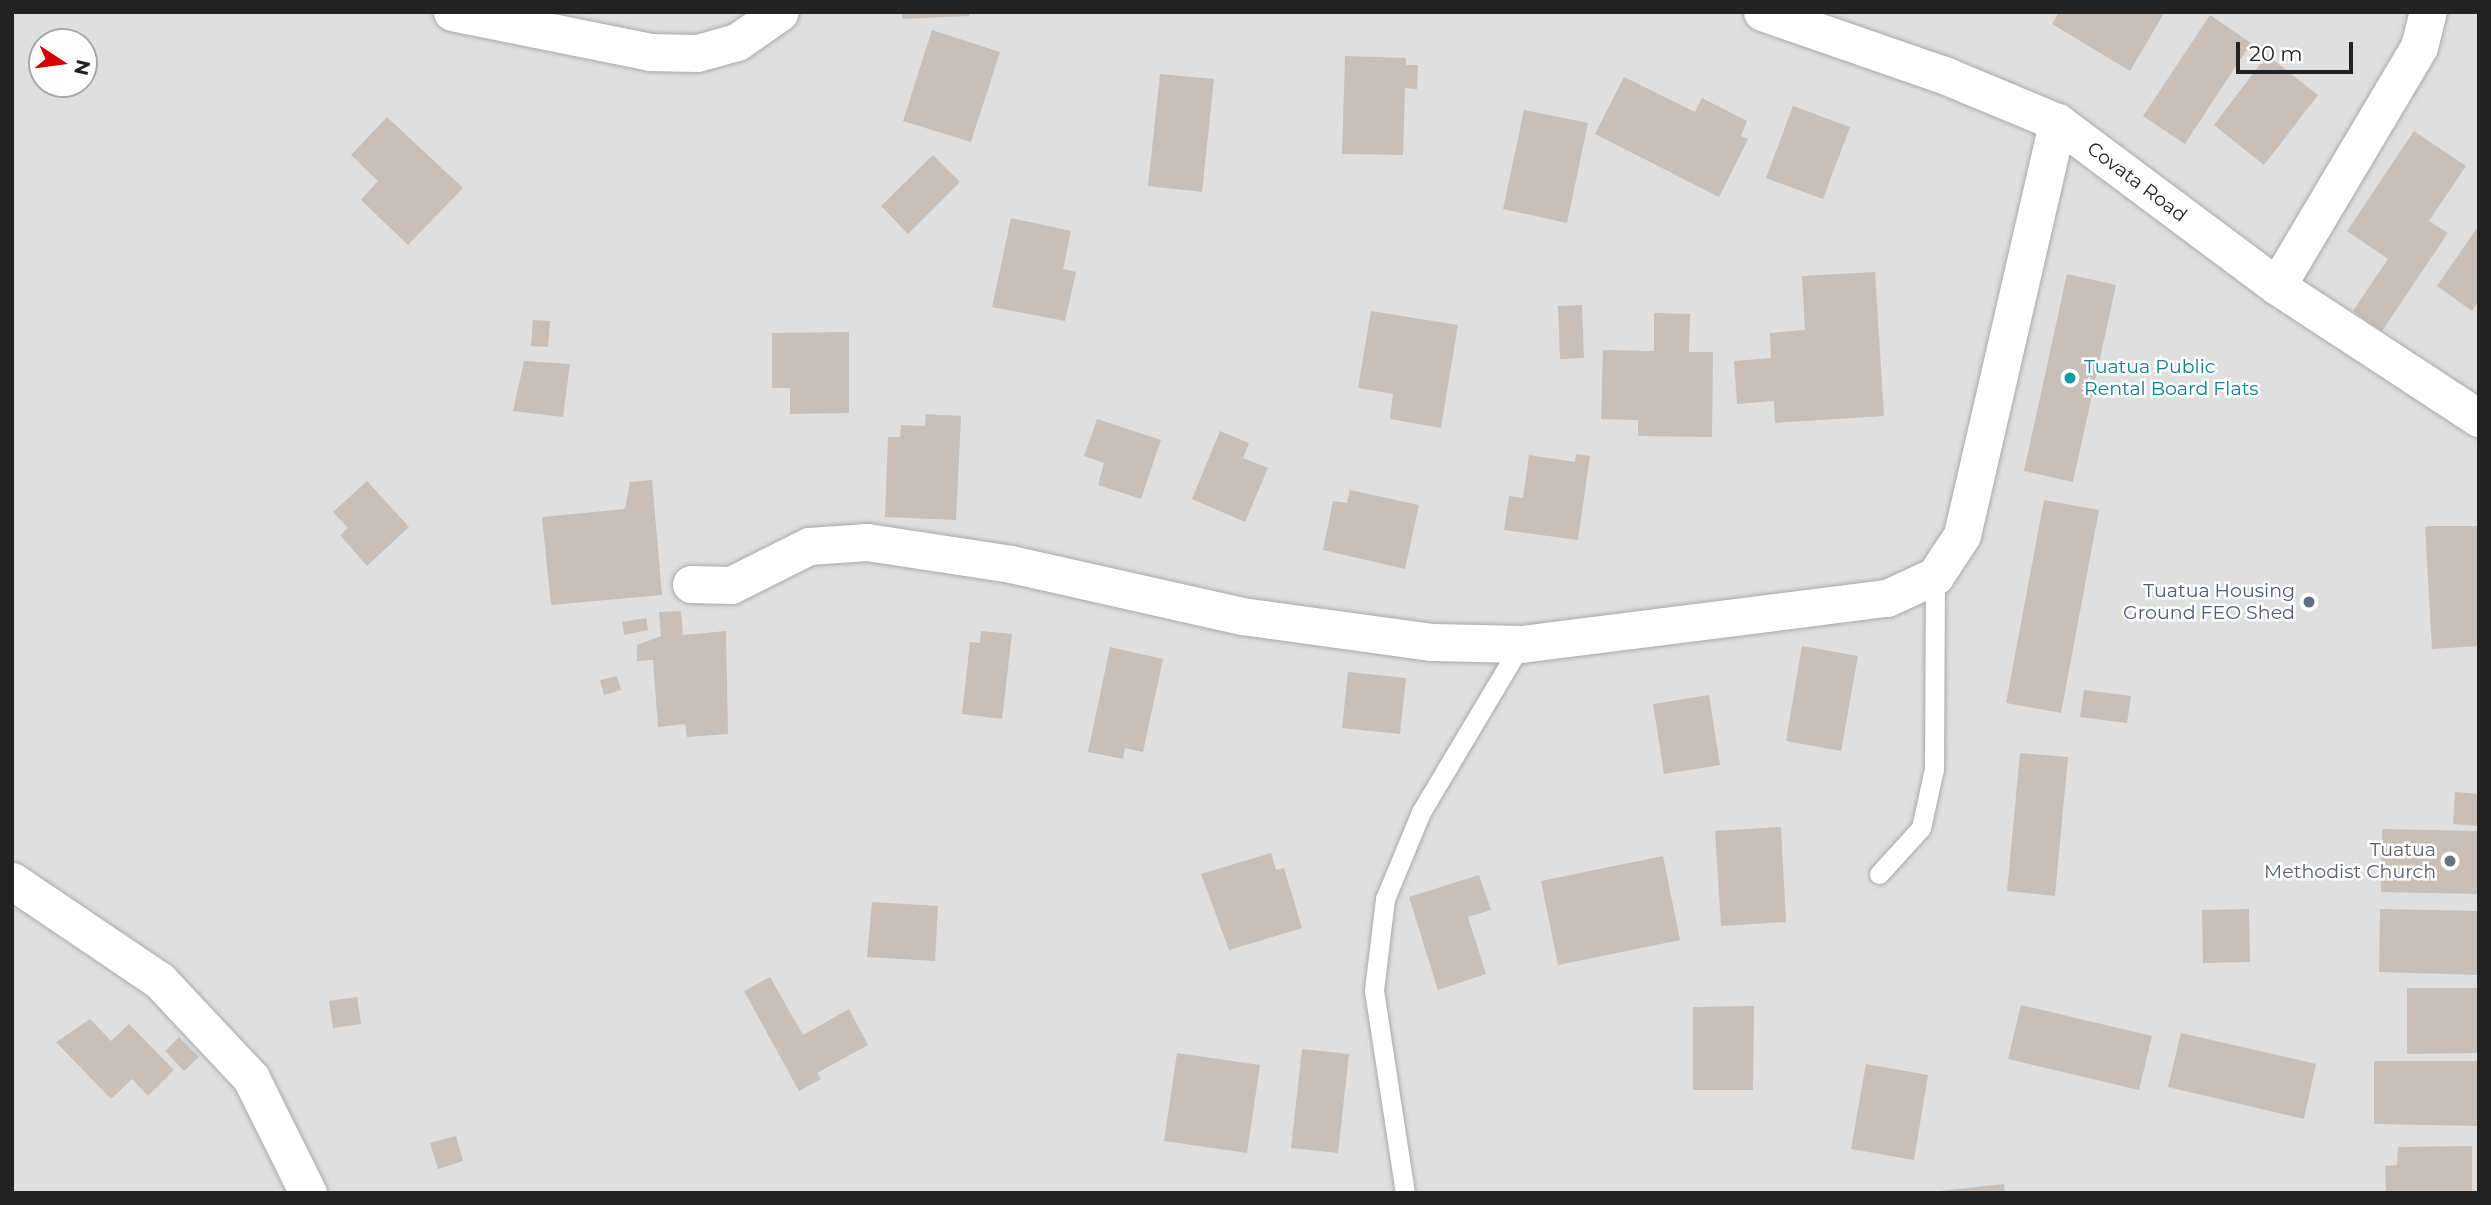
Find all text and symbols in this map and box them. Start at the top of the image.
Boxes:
north arrow [28,28,98,98]
scale bar [2239,28,2356,72]
text: 20 m [2249,41,2303,66]
text: N [69,57,95,77]
street label: Covata Road [2083,137,2191,227]
place label: Tuatua Public Rental Board Flats [2084,356,2259,400]
marker: Tuatua Public Rental Board Flats [2062,370,2078,386]
place label: Tuatua Housing Ground FEO Shed [2123,580,2295,624]
marker: Tuatua Housing Ground FEO Shed [2301,594,2317,610]
place label: Tuatua Methodist Church [2264,839,2436,883]
marker: Tuatua Methodist Church [2442,853,2458,869]

